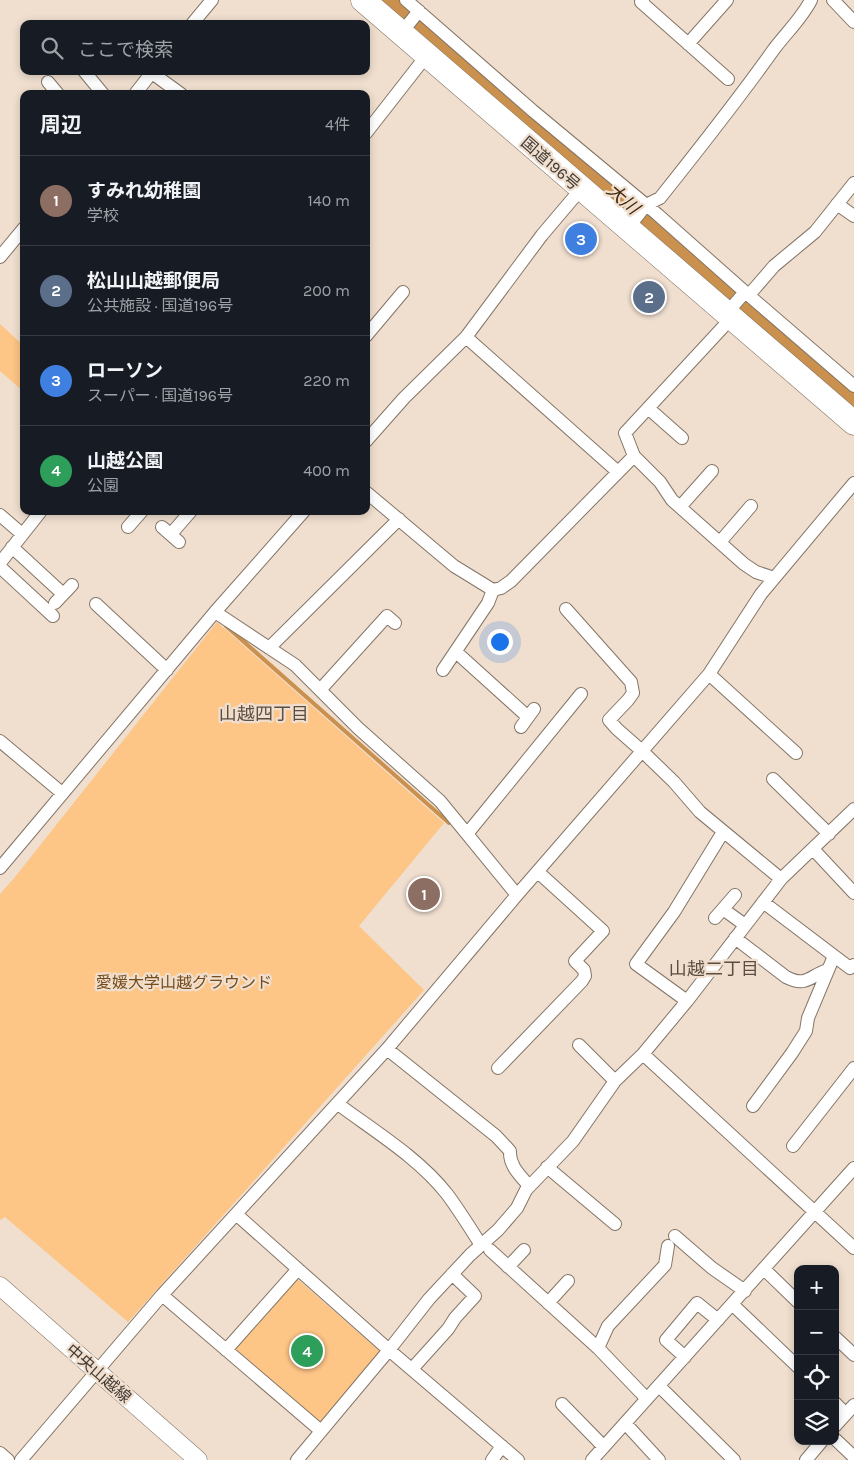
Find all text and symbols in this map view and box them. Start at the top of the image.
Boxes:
search box [20,20,370,75]
icon: search [38,34,66,62]
text: ここで検索 [78,39,173,61]
text: 周辺 [40,113,82,137]
text: 4件 [325,115,350,134]
street label: 国道196号 [517,133,584,194]
water label: 大川 [602,179,645,220]
text: すみれ幼稚園 [87,180,201,202]
text: 1 [53,191,59,210]
text: 140 m [308,191,350,210]
text: 学校 [87,206,119,225]
pin: 3 [565,220,597,258]
text: 松山山越郵便局 [87,270,220,292]
pin: 2 [633,278,665,316]
text: 2 [51,281,61,300]
text: 200 m [303,281,350,300]
text: 公共施設 · 国道196号 [87,296,233,315]
text: ローソン [87,360,163,382]
text: 3 [51,371,61,390]
text: 220 m [303,371,350,390]
text: スーパー · 国道196号 [87,386,233,405]
text: 山越公園 [87,450,163,472]
text: 4 [51,461,61,480]
text: 400 m [303,461,350,480]
text: 公園 [87,476,119,495]
your location [487,629,513,655]
district label: 山越四丁目 [219,703,309,725]
pin: 1 [408,875,440,913]
district label: 山越二丁目 [669,958,759,980]
park label: 愛媛大学山越グラウンド [96,973,272,992]
map controls [794,1265,839,1445]
button: + [794,1265,839,1310]
button: − [794,1310,839,1355]
pin: 4 [291,1332,323,1370]
street label: 中央山越線 [62,1340,135,1407]
button: locate [794,1355,839,1400]
button: layers [794,1400,839,1445]

